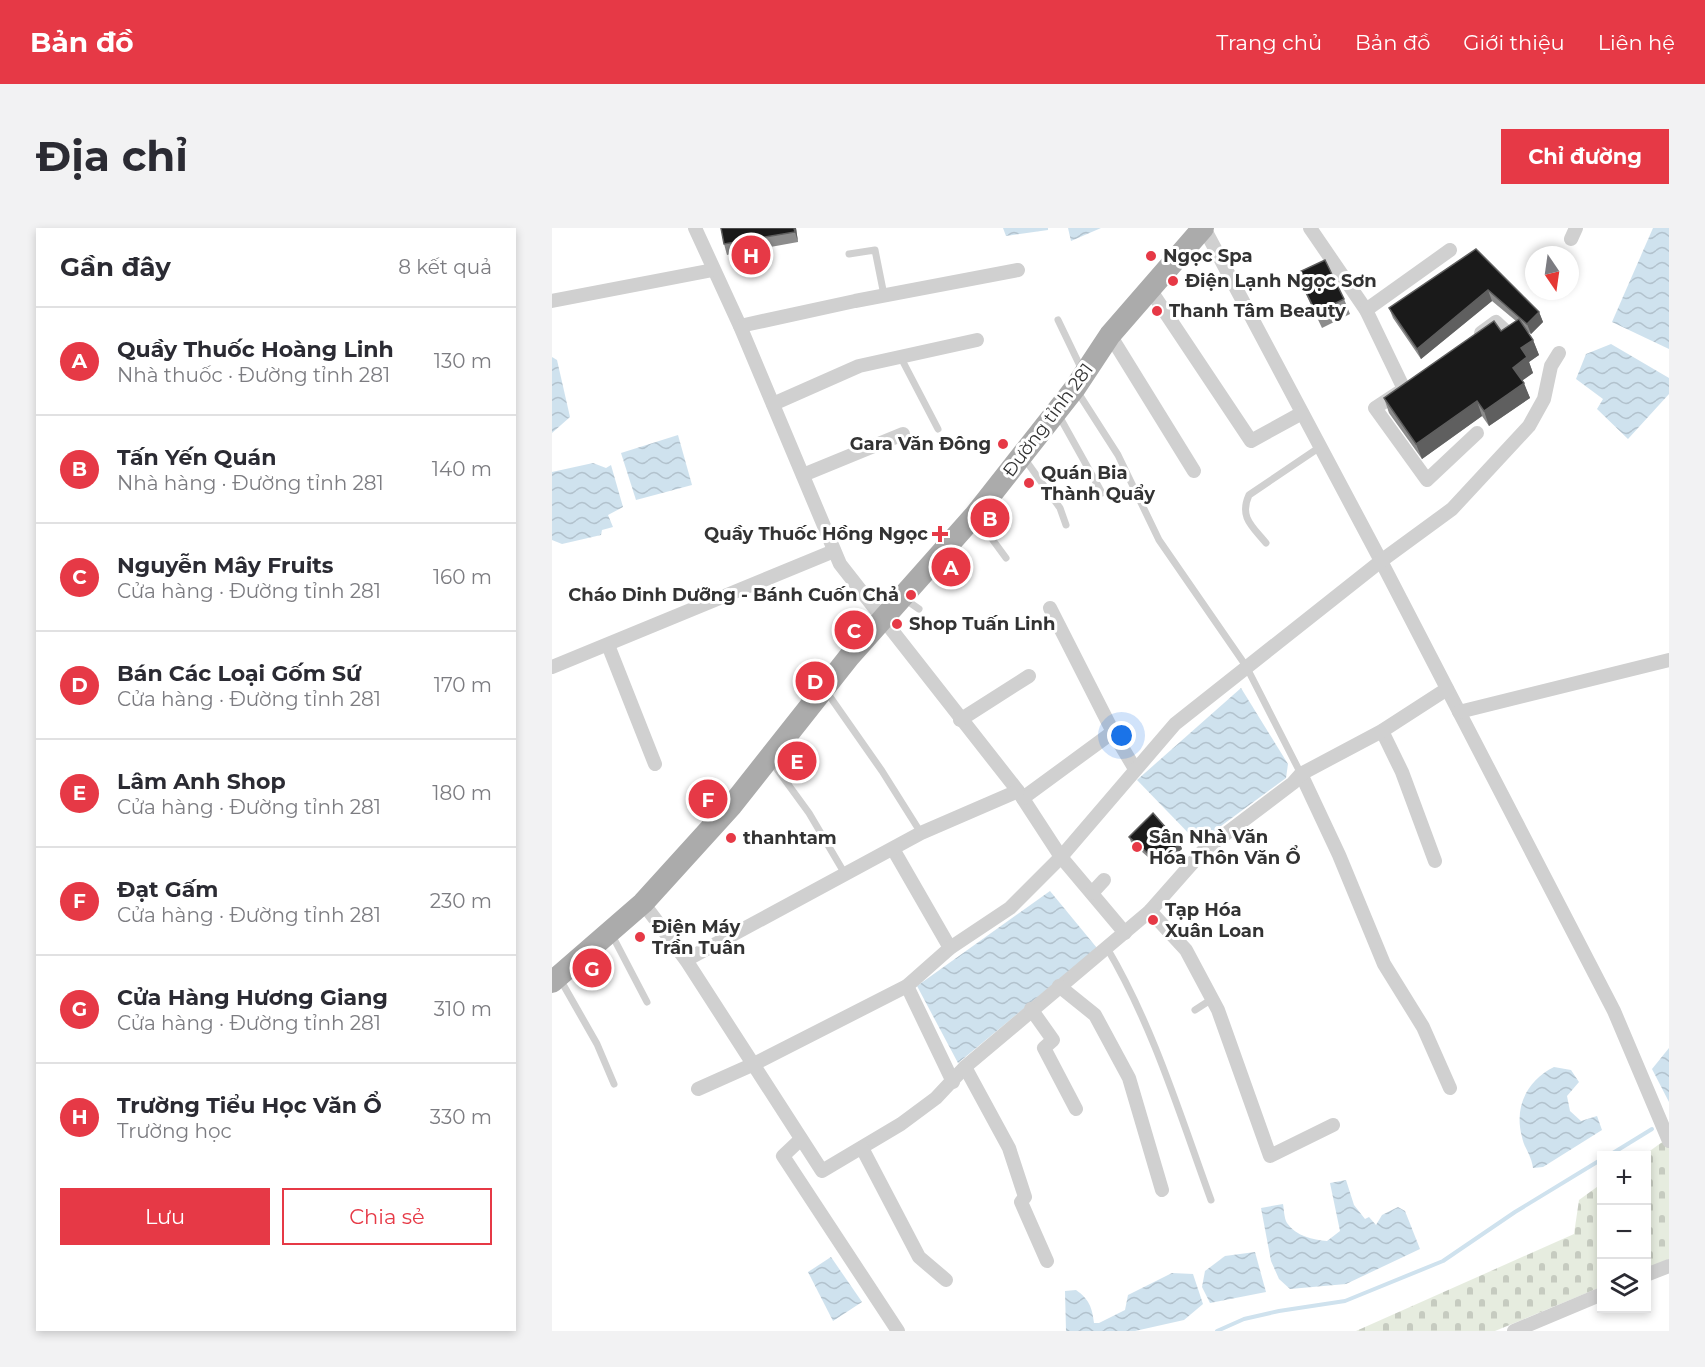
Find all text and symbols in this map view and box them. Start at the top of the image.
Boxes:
text: Bản đồ [30,25,134,59]
text: Trang chủ [1216,30,1322,55]
text: Bản đồ [1355,30,1430,55]
text: Giới thiệu [1463,30,1565,55]
text: Liên hệ [1598,30,1675,55]
button: Chỉ đường [1501,129,1669,184]
text: Địa chỉ [36,130,188,182]
pin: H [732,232,770,278]
place label: Ngọc Spa [1163,245,1253,267]
north arrow [1525,246,1579,300]
marker: Ngọc Spa [1144,249,1158,263]
text: Gần đây [60,251,171,283]
text: 8 kết quả [398,255,492,279]
place label: Điện Lạnh Ngọc Sơn [1185,270,1377,292]
marker: Điện Lạnh Ngọc Sơn [1166,274,1180,288]
place label: Thanh Tâm Beauty [1169,300,1346,322]
marker: Thanh Tâm Beauty [1150,304,1164,318]
text: Quầy Thuốc Hoàng Linh [117,336,394,363]
text: A [72,349,87,373]
text: 130 m [434,349,492,373]
street label: Đường tỉnh 281 [998,359,1098,481]
text: Nhà thuốc · Đường tỉnh 281 [117,363,390,387]
place label: Gara Văn Đông [850,433,991,455]
marker: Gara Văn Đông [996,437,1010,451]
text: Tấn Yến Quán [117,444,276,471]
text: B [72,457,87,481]
text: 140 m [432,457,492,481]
place label: Quán Bia Thành Quẩy [1041,462,1155,505]
text: Nhà hàng · Đường tỉnh 281 [117,471,384,495]
marker: Quán Bia Thành Quẩy [1022,476,1036,490]
pin: B [970,496,1010,540]
place label: Quầy Thuốc Hồng Ngọc [704,523,928,545]
marker: Quầy Thuốc Hồng Ngọc [933,527,947,541]
pin: A [932,544,970,590]
text: Nguyễn Mây Fruits [117,552,334,579]
text: C [72,565,87,589]
text: 160 m [433,565,492,589]
text: Cửa hàng · Đường tỉnh 281 [117,579,381,603]
place label: Cháo Dinh Dưỡng - Bánh Cuốn Chả [568,584,899,606]
marker: Cháo Dinh Dưỡng - Bánh Cuốn Chả [904,588,918,602]
pin: C [834,608,874,652]
place label: Shop Tuấn Linh [909,613,1055,635]
marker: Shop Tuấn Linh [890,617,904,631]
pin: D [796,658,834,704]
text: Bán Các Loại Gốm Sứ [117,660,362,687]
text: D [71,673,88,697]
text: 170 m [434,673,492,697]
text: Cửa hàng · Đường tỉnh 281 [117,687,381,711]
your location [1107,721,1136,750]
pin: E [778,738,816,784]
text: Lâm Anh Shop [117,768,286,795]
pin: F [688,776,728,822]
text: E [73,781,86,805]
text: 180 m [432,781,492,805]
text: Cửa hàng · Đường tỉnh 281 [117,795,381,819]
place label: Sân Nhà Văn Hóa Thôn Văn Ổ [1149,826,1301,869]
place label: thanhtam [743,827,837,849]
marker: thanhtam [724,831,738,845]
marker: Sân Nhà Văn Hóa Thôn Văn Ổ [1130,840,1144,854]
text: Đạt Gấm [117,876,218,903]
text: F [73,889,86,913]
text: 230 m [430,889,492,913]
place label: Tạp Hóa Xuân Loan [1165,899,1264,942]
text: Cửa hàng · Đường tỉnh 281 [117,903,381,927]
marker: Tạp Hóa Xuân Loan [1146,913,1160,927]
place label: Điện Máy Trần Tuân [652,916,745,959]
marker: Điện Máy Trần Tuân [633,930,647,944]
pin: G [572,946,612,990]
text: Cửa Hàng Hương Giang [117,984,388,1011]
text: G [72,997,87,1021]
text: 310 m [434,997,492,1021]
text: Cửa hàng · Đường tỉnh 281 [117,1011,381,1035]
text: Trường Tiểu Học Văn Ổ [117,1092,382,1119]
text: H [71,1105,88,1129]
text: 330 m [430,1105,492,1129]
text: Trường học [117,1119,232,1143]
map controls [1597,1151,1651,1313]
button: + [1597,1151,1651,1205]
button: Lưu [60,1188,270,1245]
button: Chia sẻ [282,1188,492,1245]
button: − [1597,1205,1651,1259]
button: layers [1597,1259,1651,1313]

